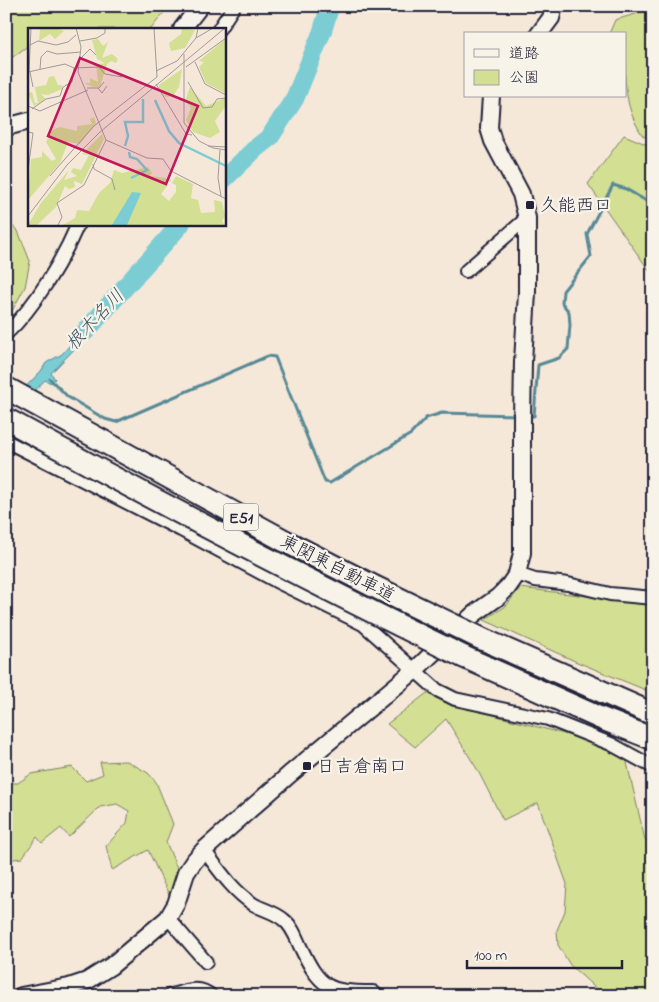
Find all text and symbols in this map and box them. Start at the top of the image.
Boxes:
inset map [28,28,225,225]
legend [464,32,626,98]
text: 道路 [509,43,539,65]
text: 公園 [509,67,539,89]
place label: 久能西口 [540,194,612,220]
marker: 久能西口 [524,199,536,211]
water label: 根木名川 [60,284,132,358]
road number: E51 [224,504,258,530]
street label: 東関東自動車道 [275,530,399,610]
place label: 日吉倉南口 [317,755,407,781]
marker: 日吉倉南口 [301,760,313,772]
scale bar [467,937,622,969]
text: 100 m [474,945,507,967]

